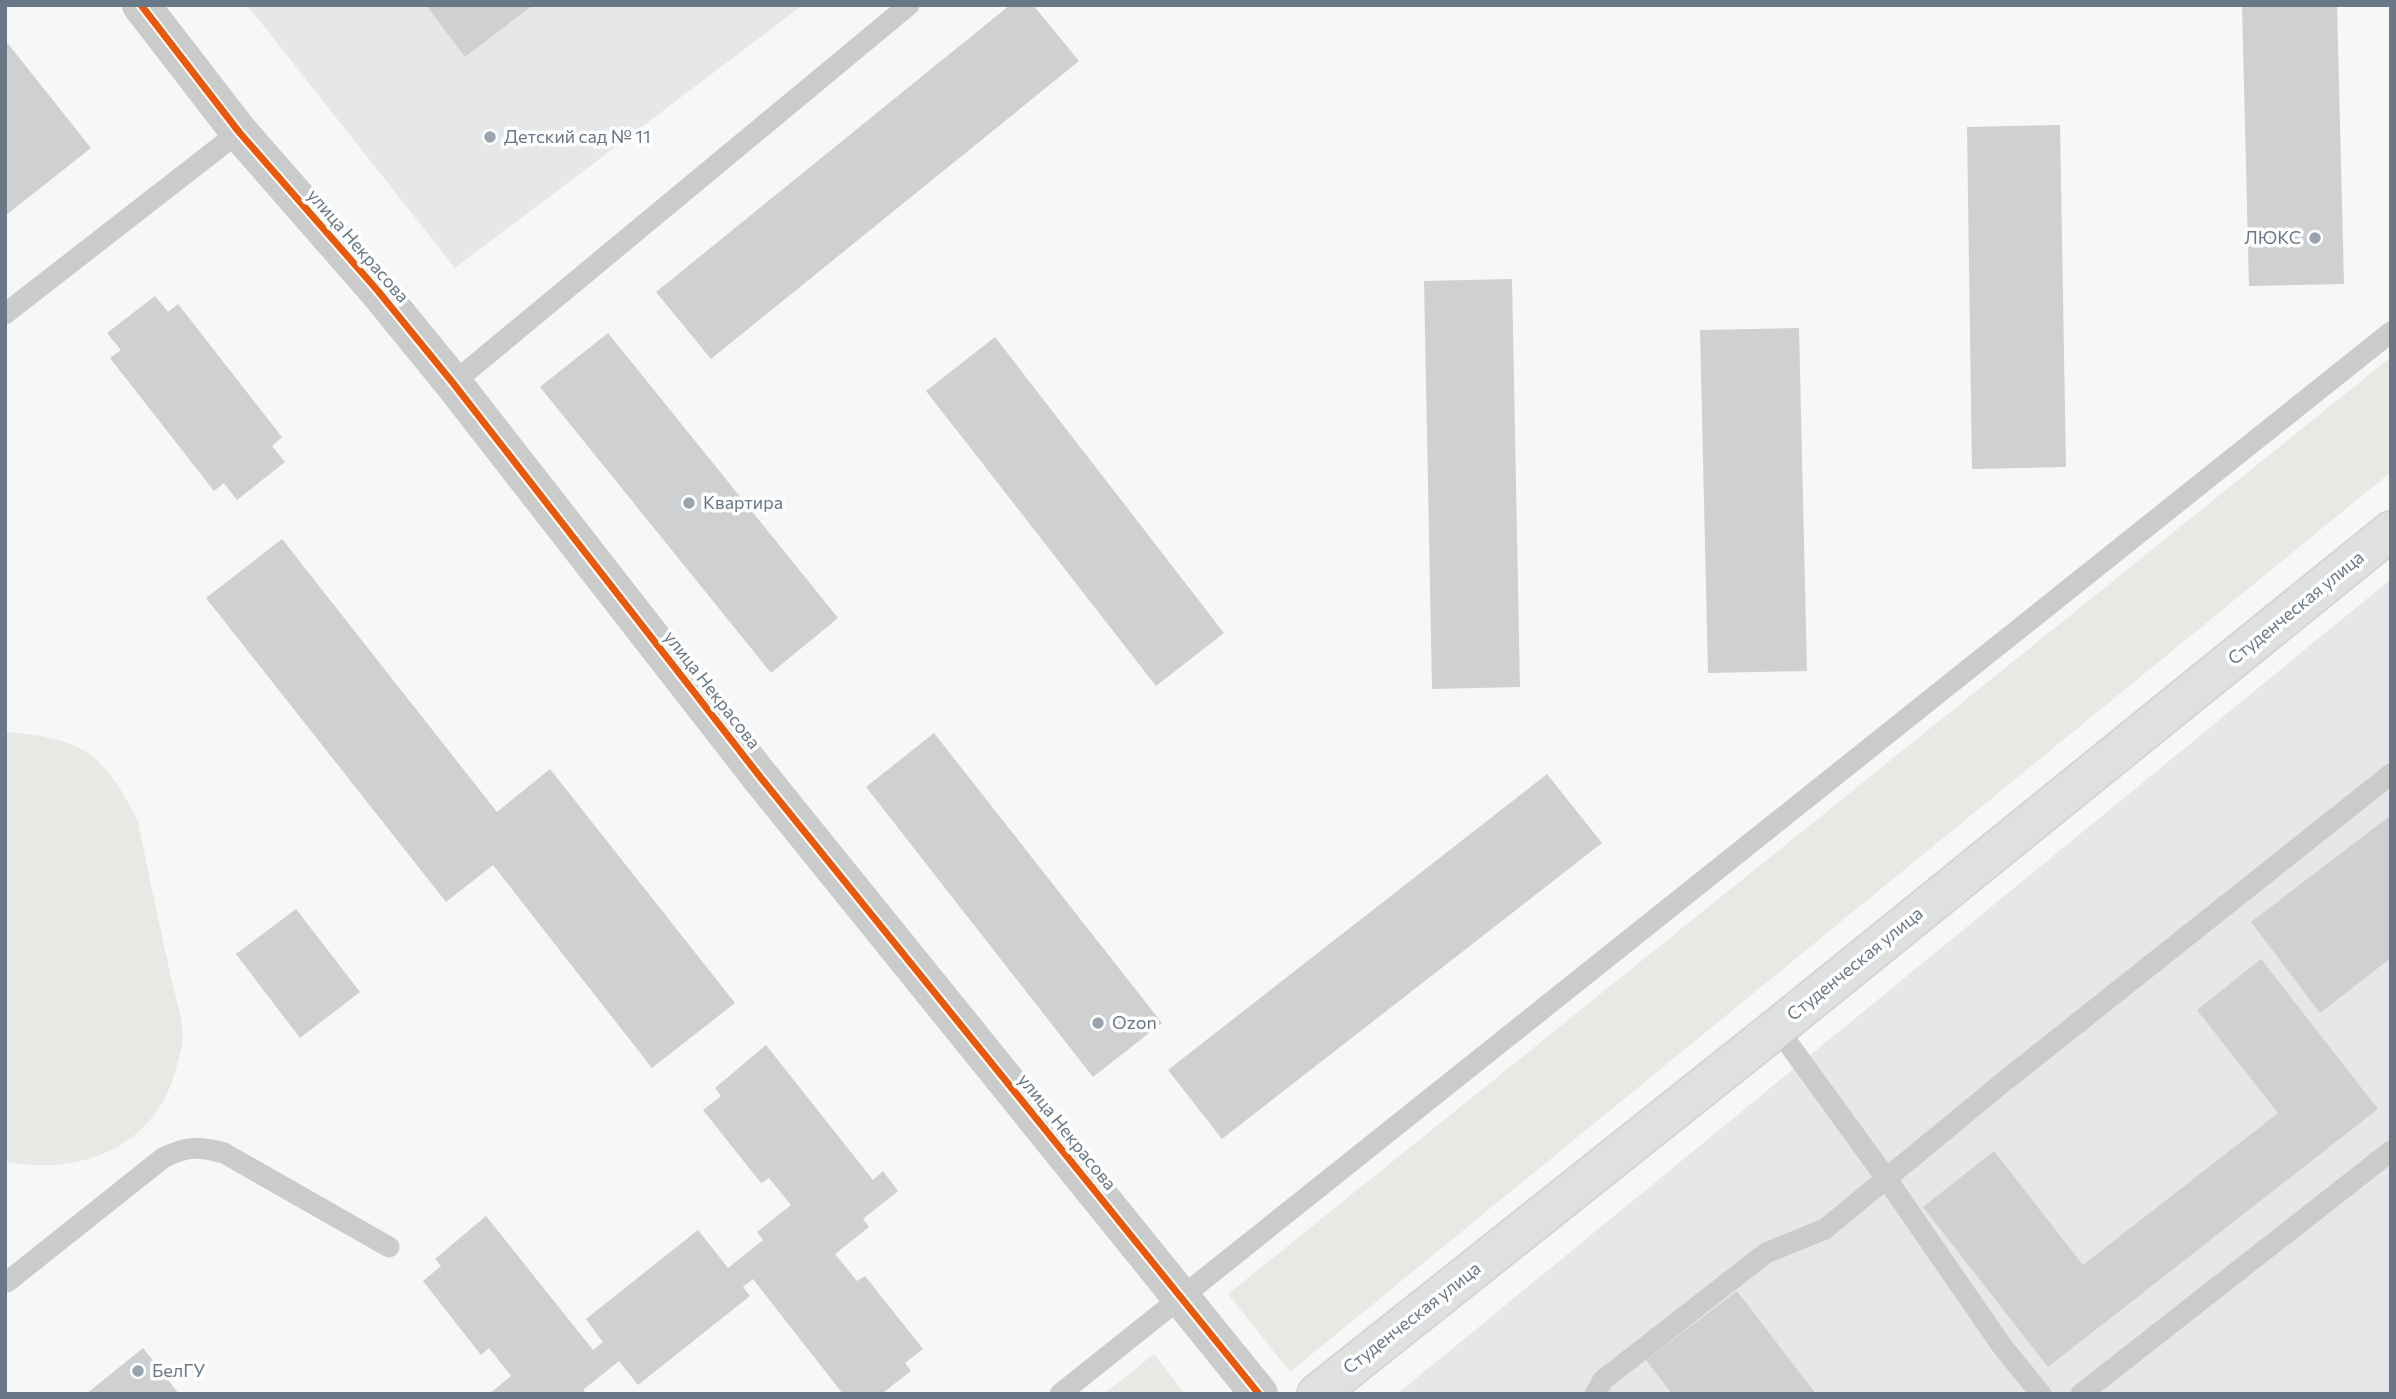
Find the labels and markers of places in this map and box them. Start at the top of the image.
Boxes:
place label: Детский сад № 11 [504,125,651,147]
marker: Детский сад № 11 [482,129,498,145]
place label: ЛЮКС [2244,226,2301,248]
marker: ЛЮКС [2307,230,2323,246]
place label: Квартира [703,491,783,513]
marker: Квартира [681,495,697,511]
place label: Ozon [1112,1011,1157,1033]
marker: Ozon [1090,1015,1106,1031]
place label: БелГУ [152,1359,206,1381]
marker: БелГУ [130,1363,146,1379]

